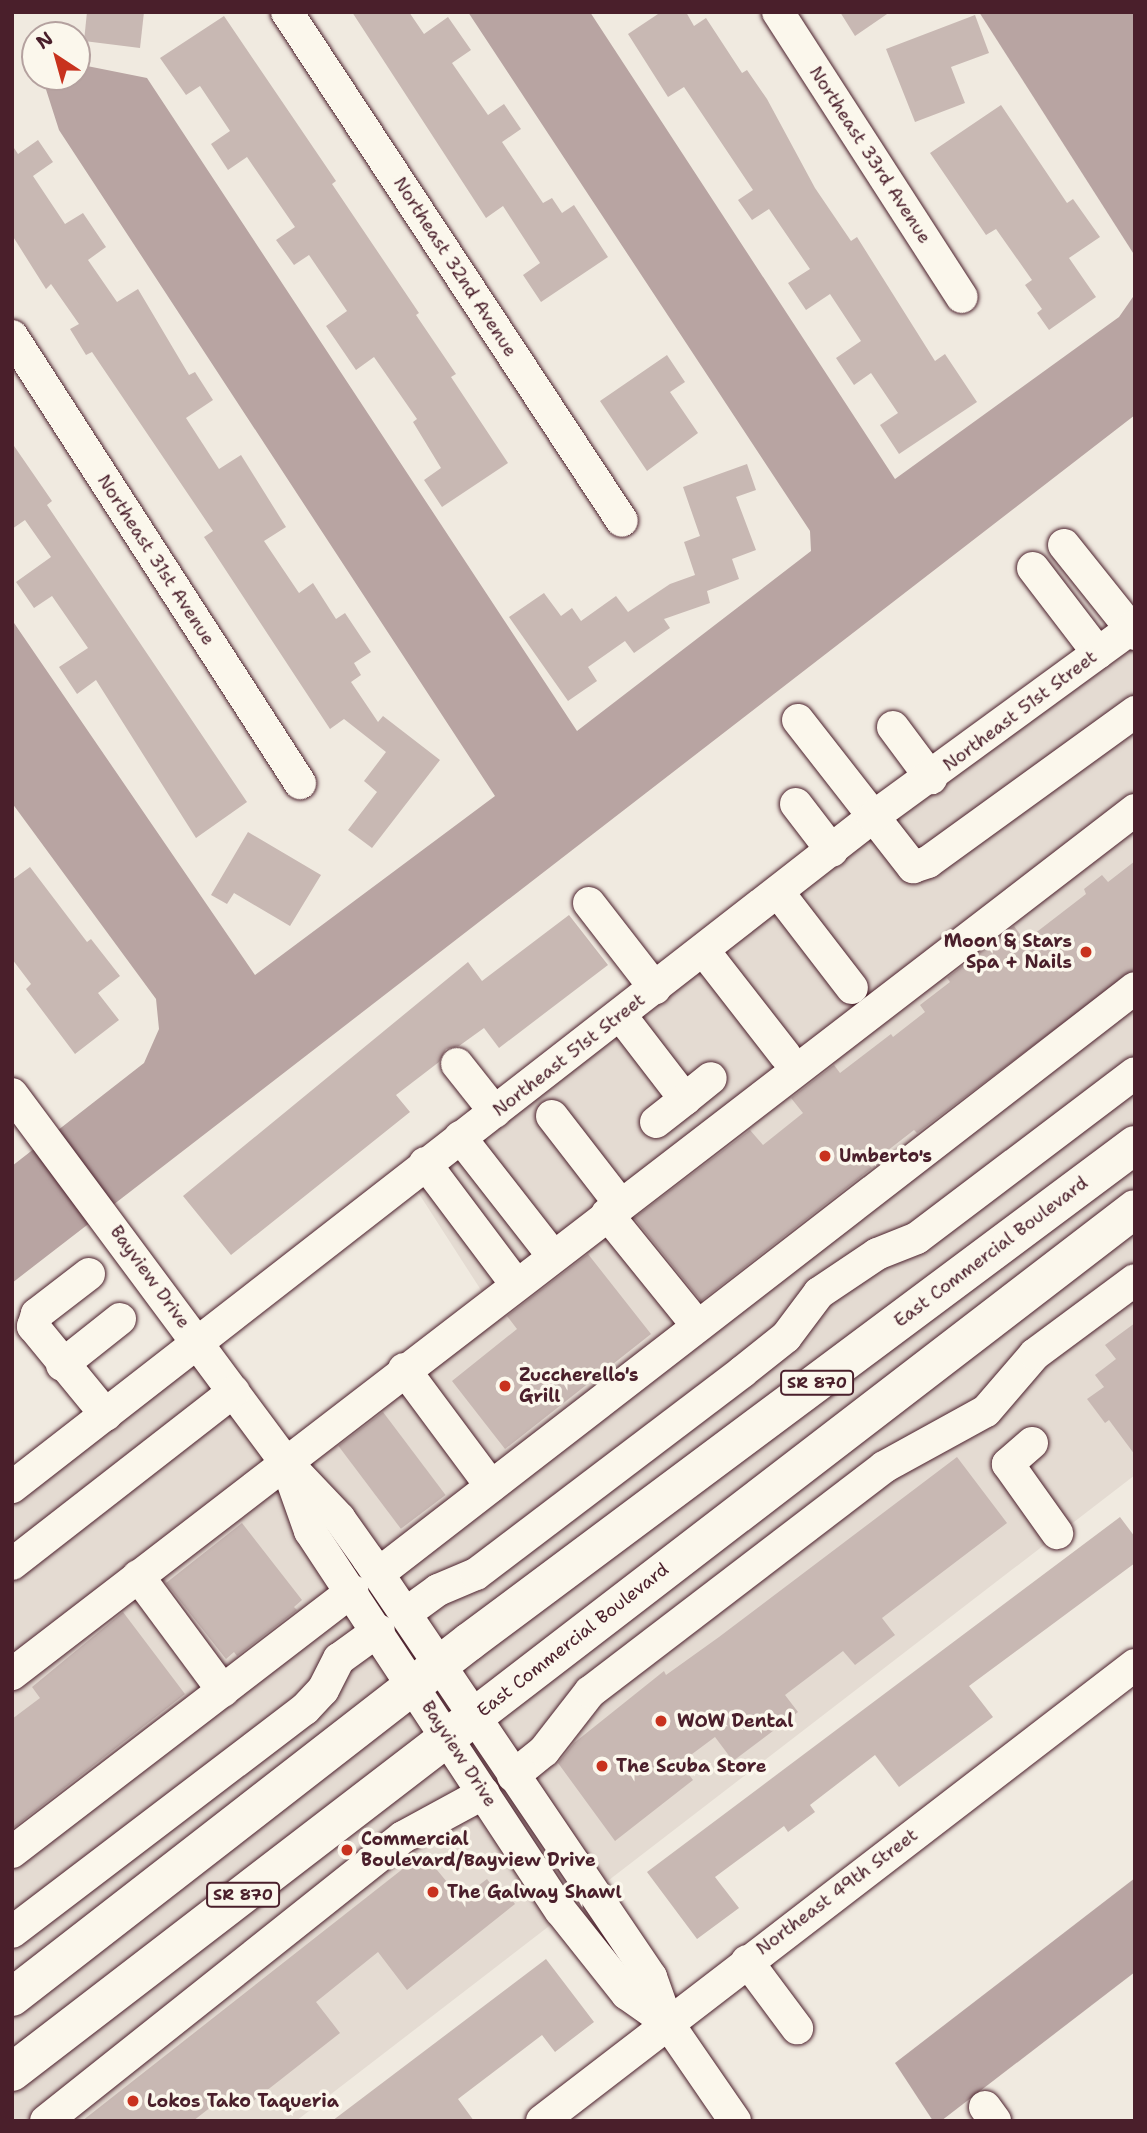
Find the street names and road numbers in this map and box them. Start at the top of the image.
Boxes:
street label: Northeast 33rd Avenue [805,62,935,248]
street label: Northeast 32nd Avenue [389,173,521,361]
street label: Northeast 31st Avenue [93,471,219,649]
street label: Northeast 51st Street [939,646,1101,776]
street label: Northeast 51st Street [489,989,649,1121]
street label: East Commercial Boulevard [890,1172,1092,1332]
street label: Bayview Drive [105,1221,195,1333]
road number: SR 870 [778,1371,856,1396]
street label: East Commercial Boulevard [473,1559,673,1721]
street label: Bayview Drive [417,1697,501,1811]
street label: Northeast 49th Street [752,1824,922,1960]
road number: SR 870 [204,1882,282,1908]

